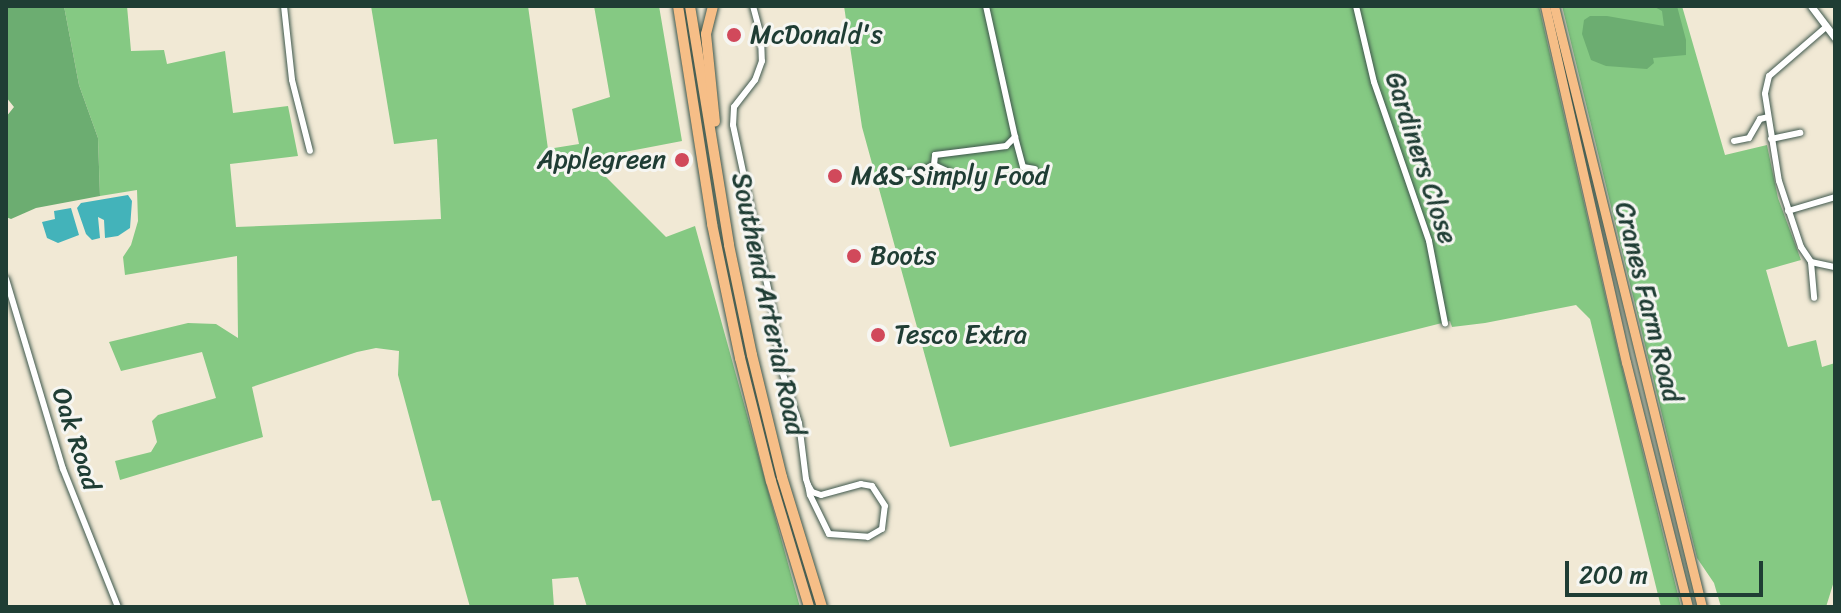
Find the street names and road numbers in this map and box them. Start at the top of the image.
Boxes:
street label: Gardiners Close [1379,68,1463,248]
street label: Southend Arterial Road [725,169,811,439]
street label: Cranes Farm Road [1608,199,1688,405]
street label: Oak Road [45,384,107,494]

